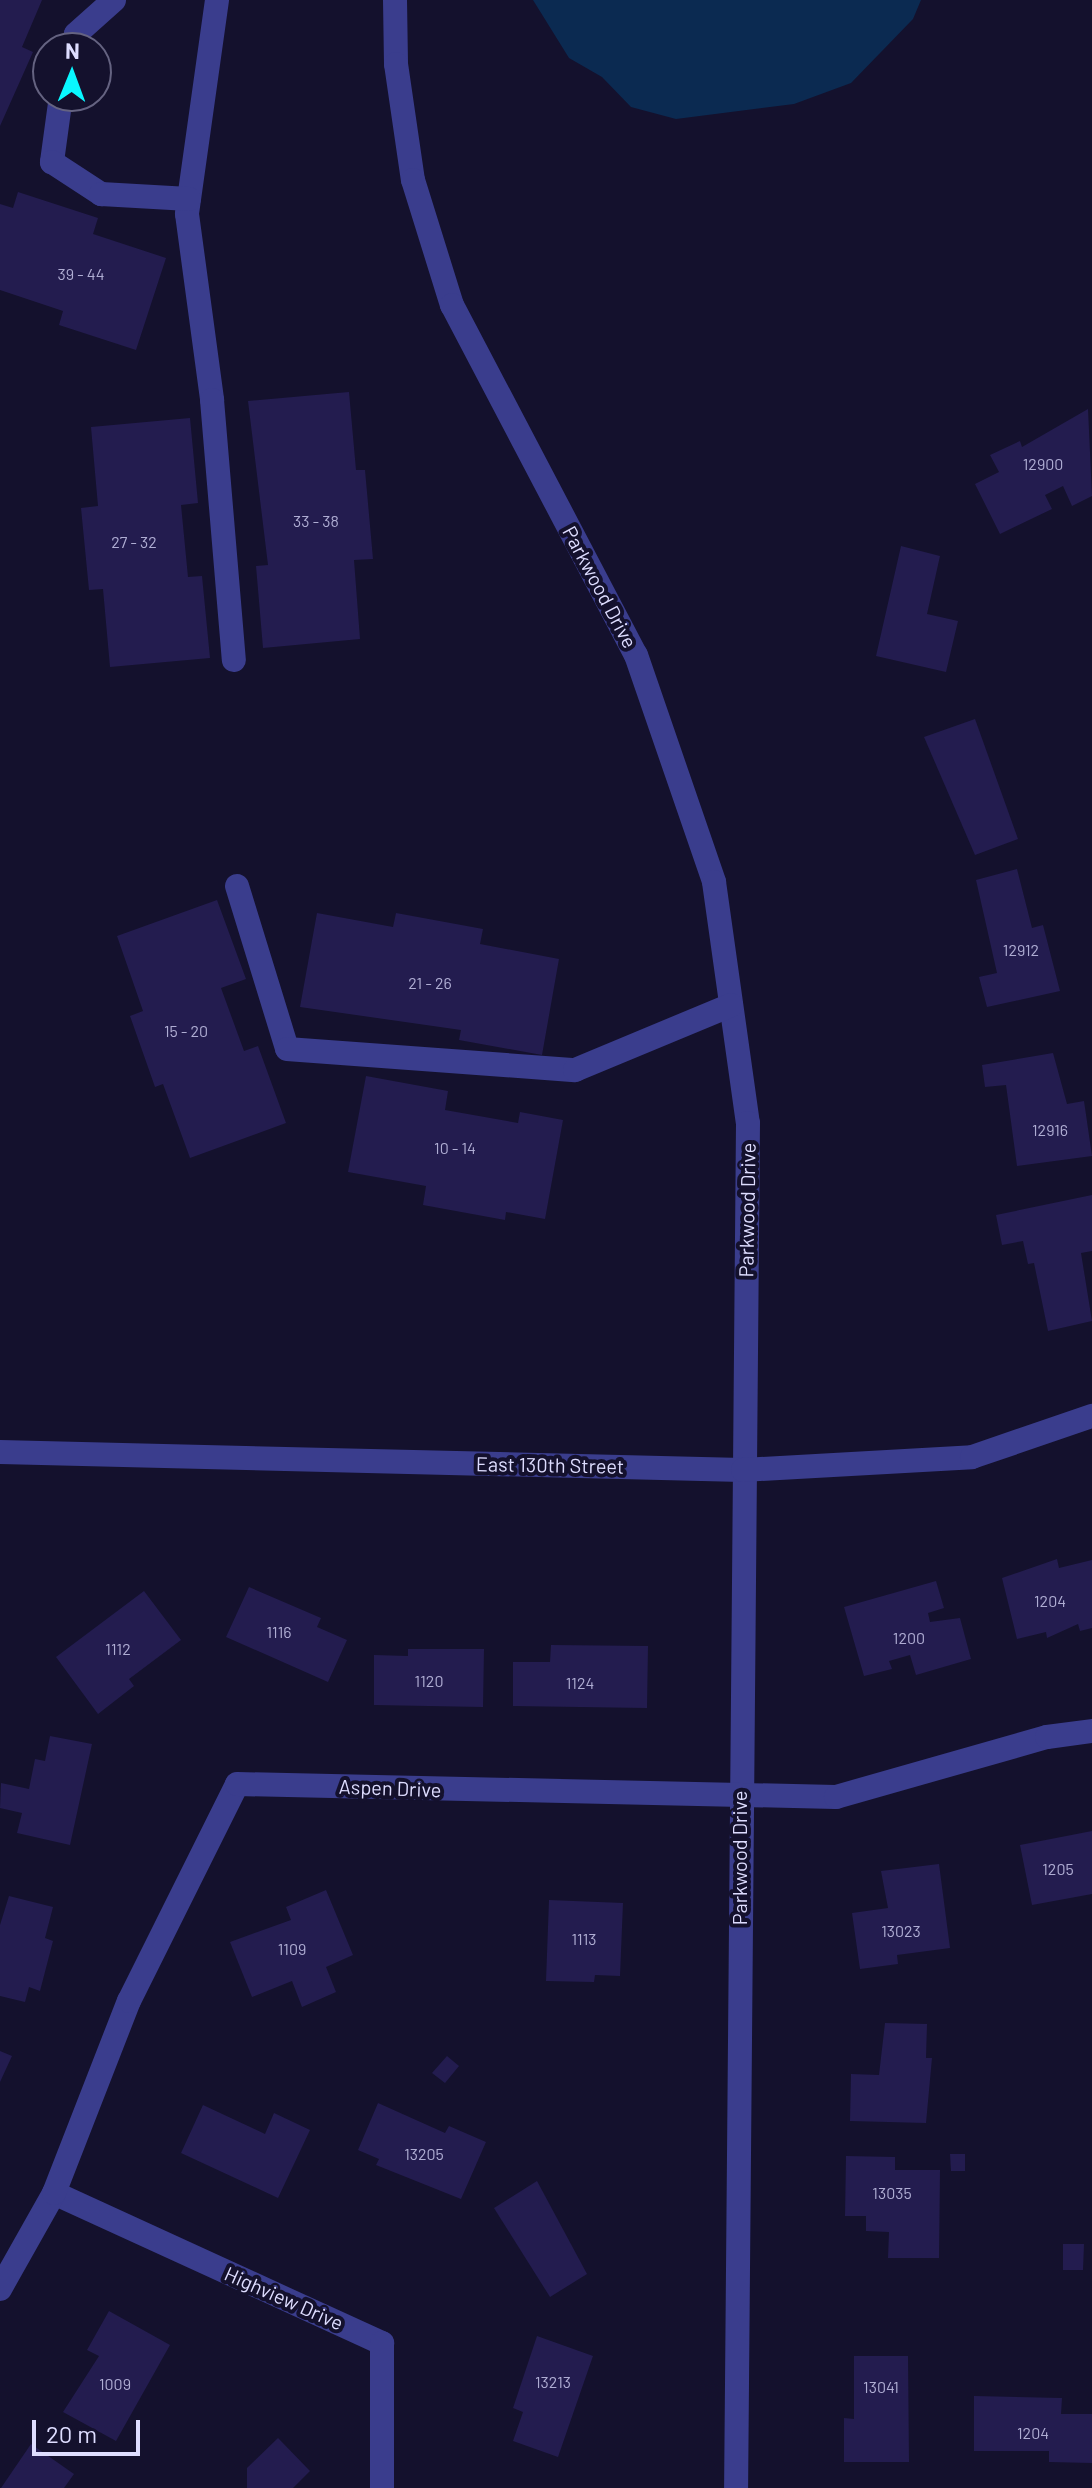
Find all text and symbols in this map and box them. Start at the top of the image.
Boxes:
north arrow [32,32,112,112]
text: N [65,37,80,63]
house number: 39 - 44 [58,264,104,284]
house number: 12900 [1023,454,1063,474]
house number: 33 - 38 [293,511,339,531]
street label: Parkwood Drive [558,522,642,652]
house number: 27 - 32 [111,532,157,552]
house number: 12912 [1003,940,1039,960]
house number: 21 - 26 [408,973,452,993]
house number: 15 - 20 [164,1021,208,1041]
house number: 12916 [1032,1120,1068,1140]
house number: 10 - 14 [434,1138,476,1158]
street label: Parkwood Drive [734,1142,760,1278]
street label: East 130th Street [476,1452,624,1478]
house number: 1204 [1034,1591,1066,1611]
house number: 1116 [266,1622,292,1642]
house number: 1200 [893,1628,925,1648]
house number: 1112 [105,1639,131,1659]
house number: 1120 [415,1671,443,1691]
house number: 1124 [566,1673,594,1693]
street label: Aspen Drive [338,1774,442,1802]
street label: Parkwood Drive [727,1791,751,1925]
house number: 1205 [1042,1859,1074,1879]
house number: 13023 [881,1921,921,1941]
house number: 1113 [571,1929,597,1949]
house number: 1109 [278,1939,306,1959]
house number: 13205 [404,2144,444,2164]
house number: 13035 [872,2183,912,2203]
street label: Highview Drive [221,2261,347,2335]
house number: 13213 [535,2372,571,2392]
house number: 1009 [99,2374,131,2394]
house number: 13041 [863,2377,899,2397]
scale bar [36,2404,144,2454]
text: 20 m [46,2419,97,2448]
house number: 1204 [1017,2423,1049,2443]

